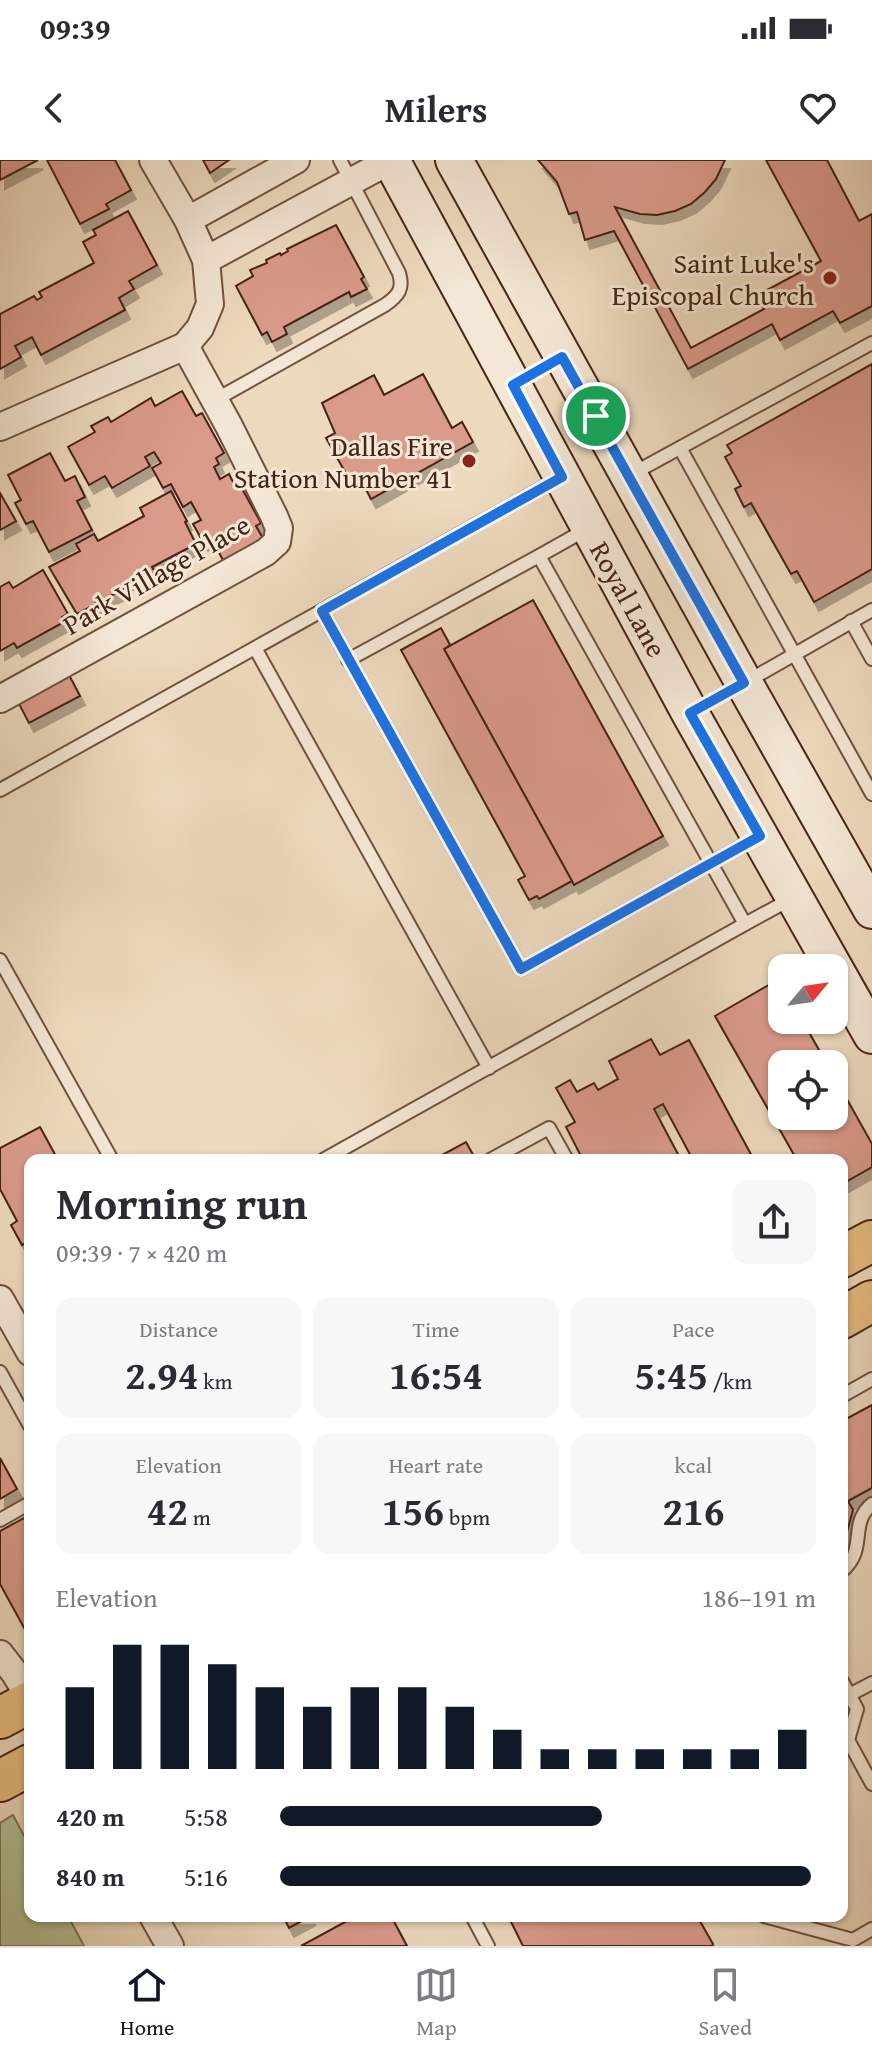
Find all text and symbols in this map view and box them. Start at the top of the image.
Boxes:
text: 09:39 [40,6,111,50]
text: Milers [385,82,487,135]
icon: back [32,86,76,130]
icon: heart [796,86,840,130]
place label: Saint Luke's Episcopal Church [612,242,814,315]
marker: Saint Luke's Episcopal Church [821,269,839,287]
pin [562,382,630,450]
icon: arrive [574,394,618,438]
place label: Dallas Fire Station Number 41 [234,425,453,498]
marker: Dallas Fire Station Number 41 [460,452,478,470]
street label: Park Village Place [55,504,257,644]
street label: Royal Lane [580,534,678,664]
north arrow [768,954,848,1034]
map controls [768,954,848,1130]
button: locate [768,1050,848,1130]
text: Morning run [56,1171,307,1235]
button: share [732,1180,816,1264]
text: 09:39 · 7 × 420 m [56,1233,227,1272]
text: Distance [139,1313,218,1345]
text: Time [413,1313,459,1345]
text: Pace [672,1313,714,1345]
text: 2.94 [125,1345,198,1404]
text: 16:54 [389,1345,483,1404]
text: 5:45 [634,1345,708,1404]
text: km [198,1365,232,1397]
text: /km [708,1365,752,1397]
text: Elevation [136,1449,222,1481]
text: Heart rate [389,1449,483,1481]
text: kcal [675,1449,712,1481]
text: 42 [147,1481,188,1540]
text: 156 [382,1481,444,1540]
text: 216 [662,1481,724,1540]
text: m [188,1501,211,1533]
text: bpm [444,1501,490,1533]
text: Elevation [56,1578,158,1617]
text: 186–191 m [702,1578,816,1617]
text: 420 m [56,1797,124,1836]
text: 5:58 [184,1797,228,1836]
text: 840 m [56,1857,124,1896]
text: 5:16 [184,1857,228,1896]
tab: Home [120,1963,174,2043]
tab: Map [414,1963,458,2043]
tab: Saved [699,1963,752,2043]

